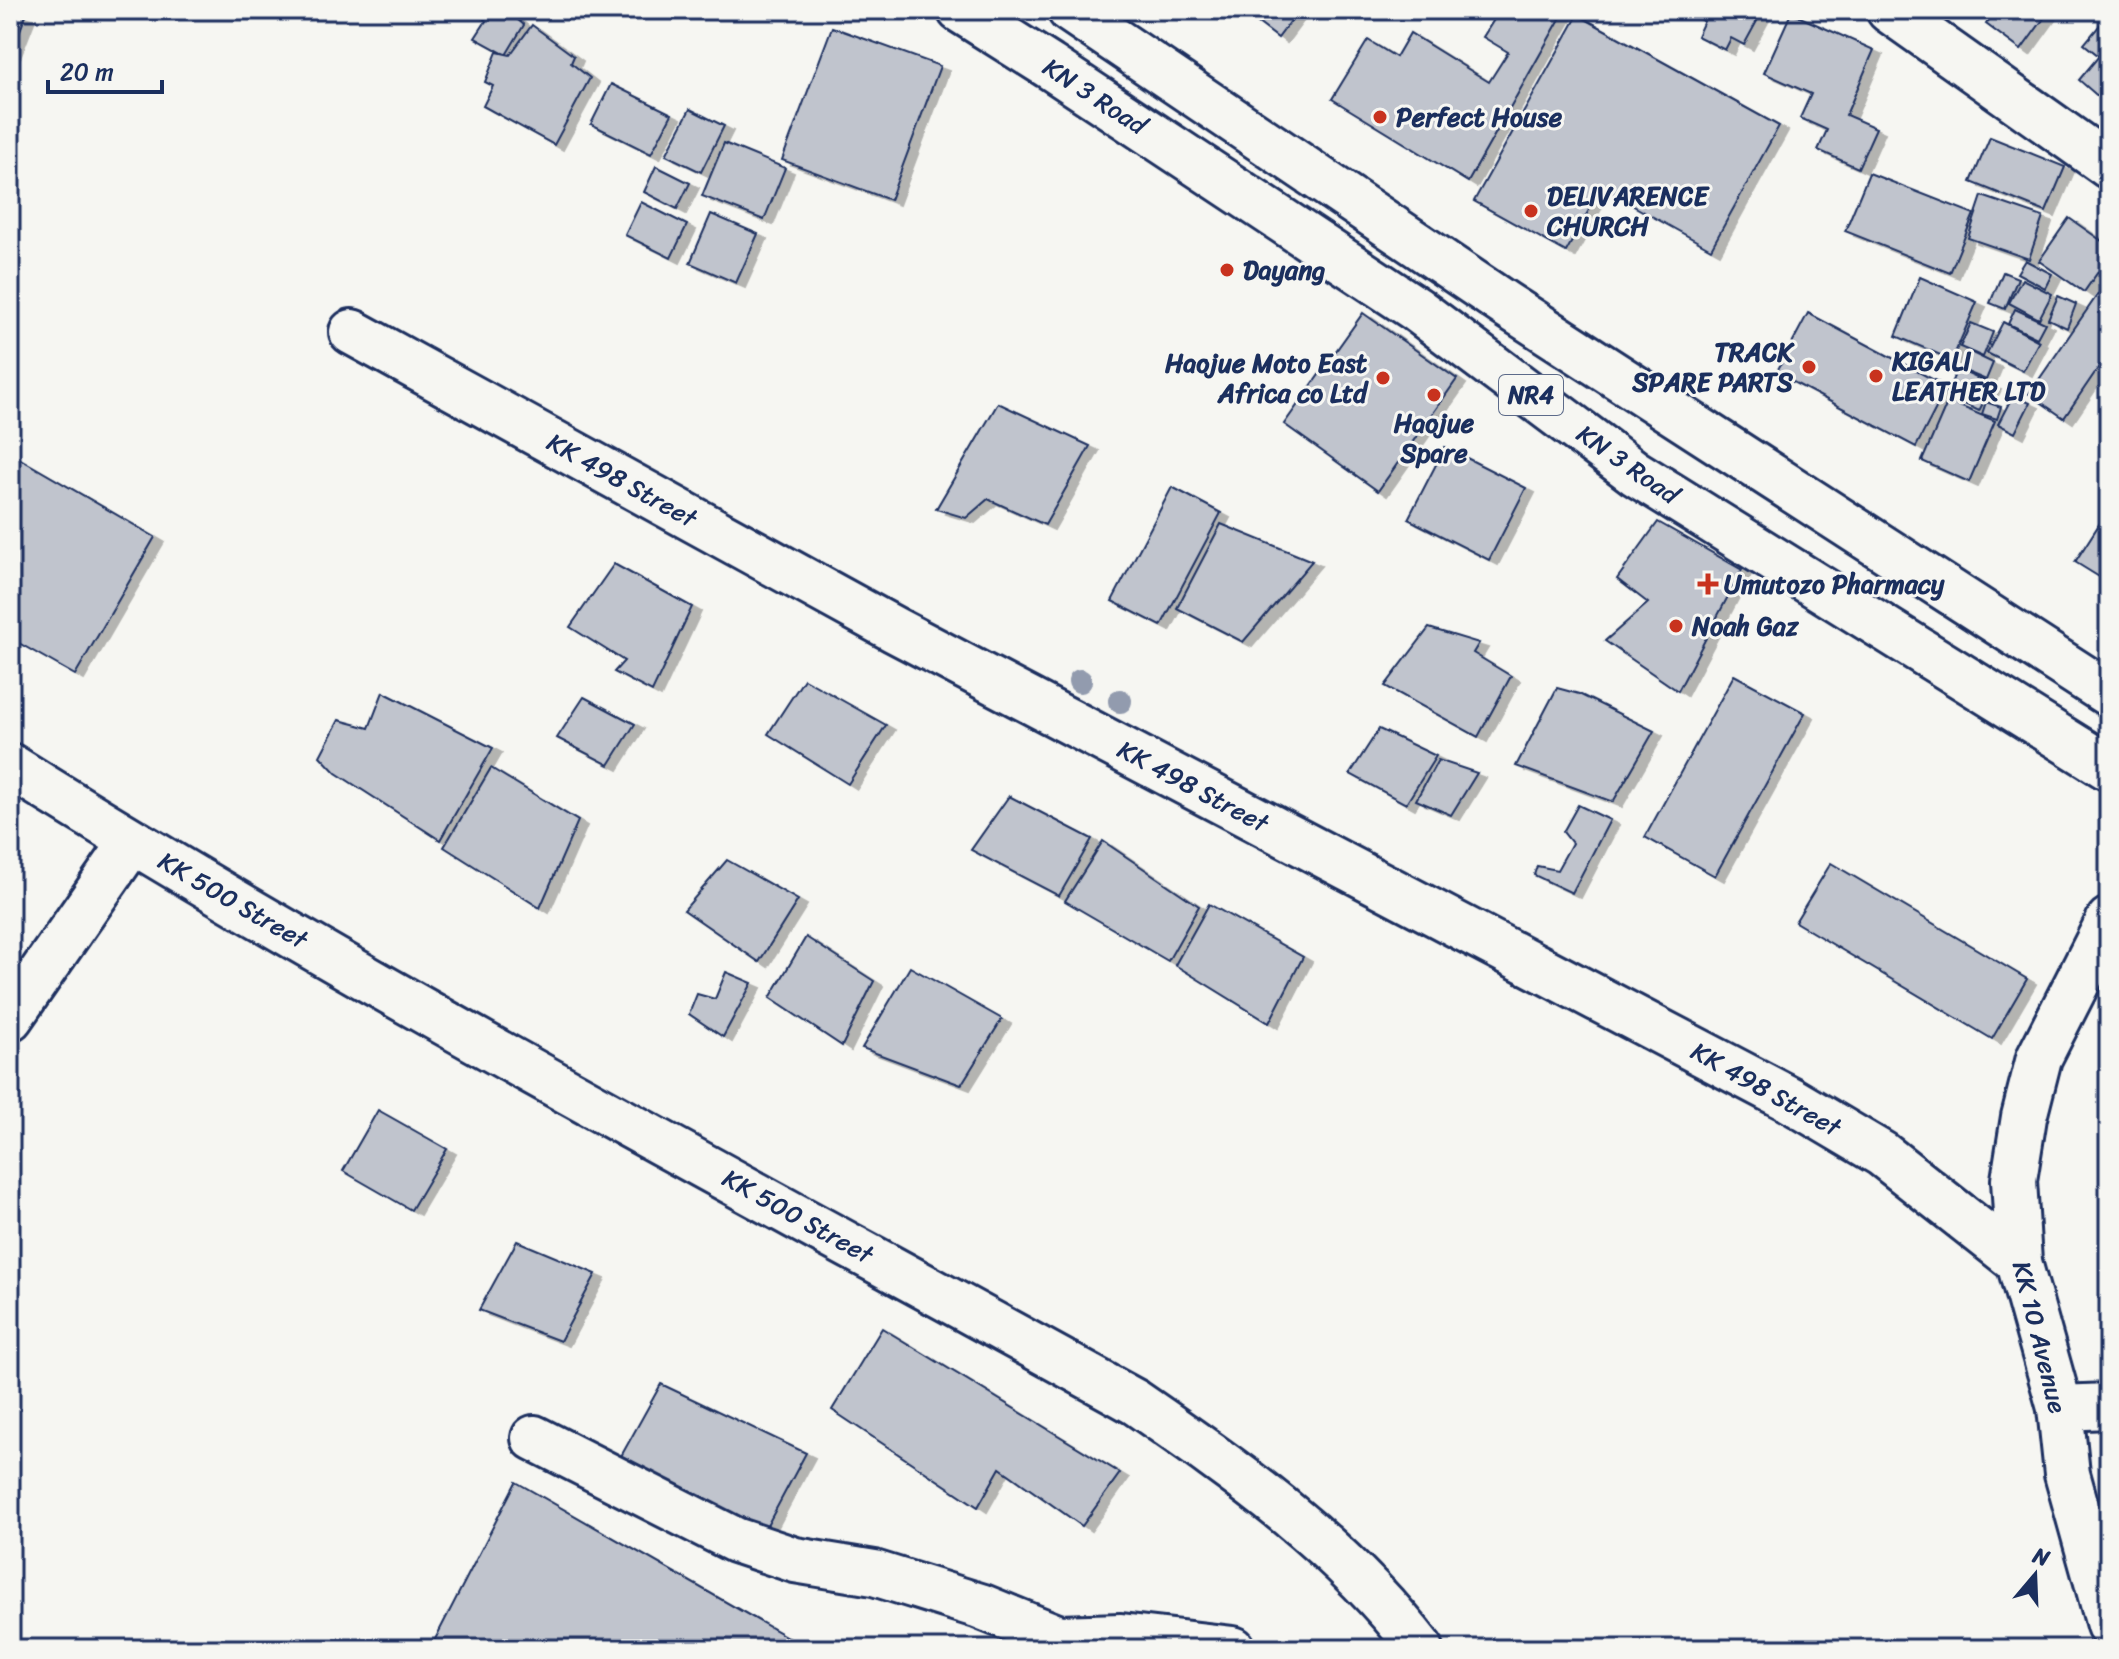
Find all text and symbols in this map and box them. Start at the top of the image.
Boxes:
scale bar [48,44,162,94]
street label: KN 3 Road [1033,45,1159,148]
text: 20 m [60,51,114,93]
place label: Perfect House [1396,94,1563,140]
marker: Perfect House [1371,108,1389,126]
place label: DELIVARENCE CHURCH [1546,173,1710,249]
marker: DELIVARENCE CHURCH [1522,202,1540,220]
place label: Dayang [1243,247,1325,293]
marker: Dayang [1218,261,1236,279]
place label: TRACK SPARE PARTS [1631,329,1795,405]
place label: KIGALI LEATHER LTD [1891,338,2045,414]
place label: Haojue Moto East Africa co Ltd [1165,340,1369,416]
marker: TRACK SPARE PARTS [1800,358,1818,376]
marker: KIGALI LEATHER LTD [1867,367,1885,385]
marker: Haojue Moto East Africa co Ltd [1374,369,1392,387]
road number: NR4 [1499,375,1563,415]
marker: Haojue Spare [1425,386,1443,404]
place label: Haojue Spare [1394,400,1475,476]
street label: KN 3 Road [1567,412,1691,518]
street label: KK 498 Street [538,420,707,541]
place label: Umutozo Pharmacy [1724,561,1945,607]
marker: Umutozo Pharmacy [1699,575,1717,593]
place label: Noah Gaz [1691,603,1800,649]
marker: Noah Gaz [1667,617,1685,635]
street label: KK 498 Street [1109,727,1278,846]
street label: KK 500 Street [149,838,318,962]
street label: KK 498 Street [1682,1029,1851,1150]
street label: KK 500 Street [714,1155,884,1277]
street label: KK 10 Avenue [1999,1256,2081,1419]
north arrow [1995,1535,2075,1615]
text: N [2027,1535,2056,1578]

